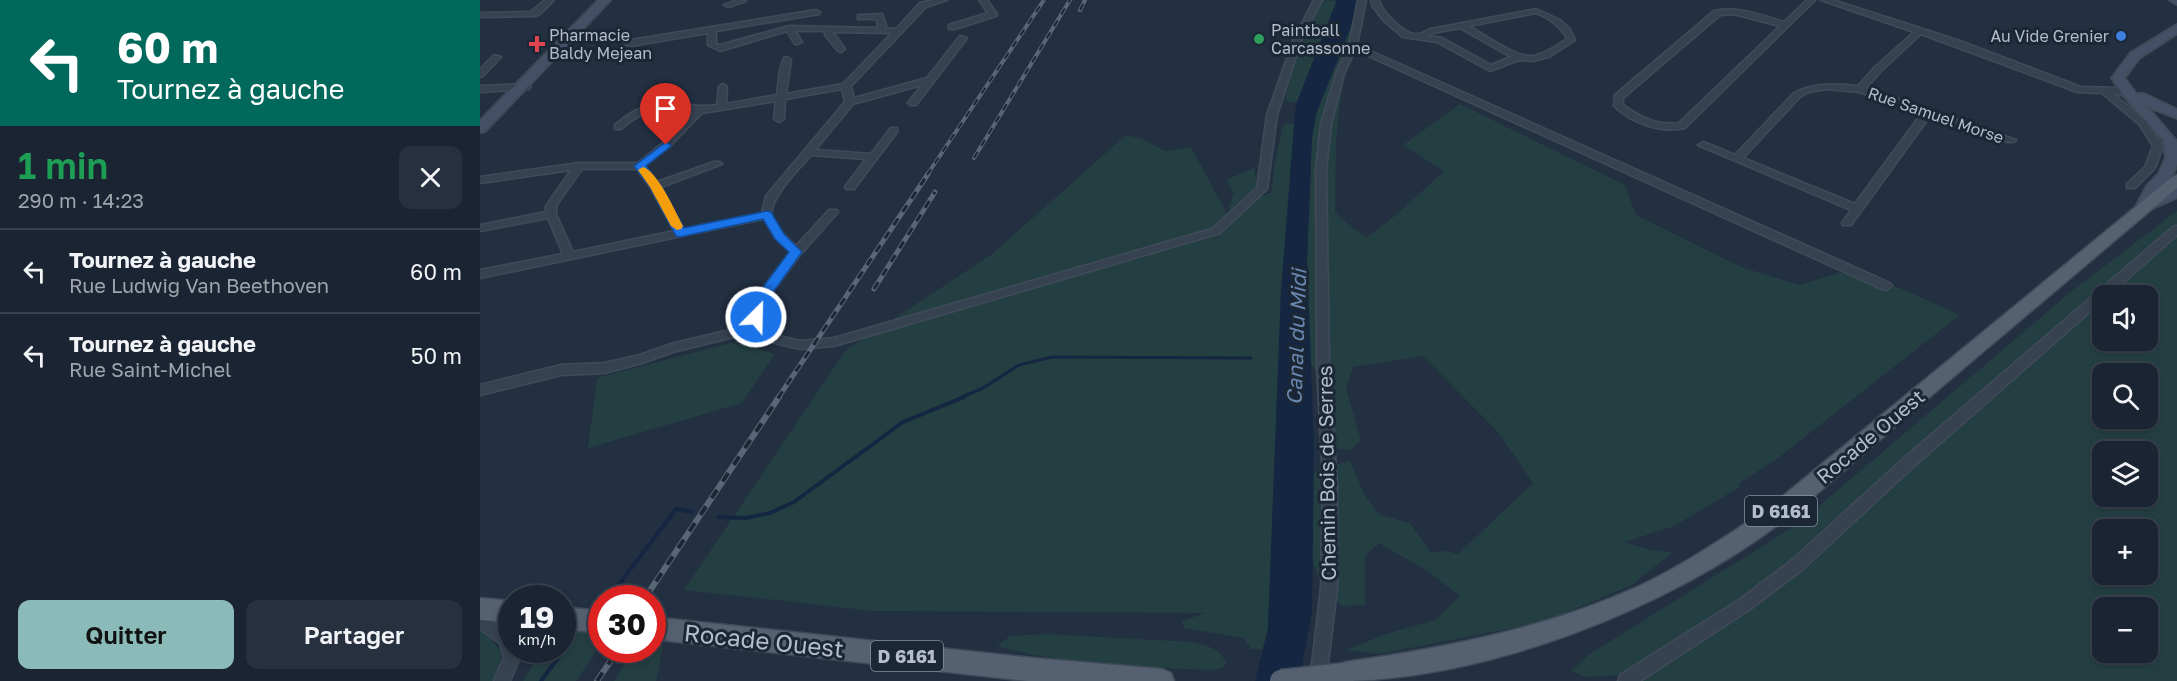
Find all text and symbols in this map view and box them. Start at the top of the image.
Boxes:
place label: Paintball Carcassonne [1271,20,1370,58]
text: 60 m [117,22,218,72]
icon: left [18,24,96,102]
place label: Pharmacie Baldy Mejean [549,25,652,63]
place label: Au Vide Grenier [1991,26,2109,46]
marker: Au Vide Grenier [2114,29,2128,43]
marker: Paintball Carcassonne [1252,32,1266,46]
marker: Pharmacie Baldy Mejean [530,37,544,51]
text: Tournez à gauche [117,73,344,105]
street label: Rue Samuel Morse [1865,82,2007,148]
pin [640,83,691,145]
icon: arrive [649,92,682,125]
text: 1 min [18,144,108,187]
button: close [399,146,462,209]
text: 290 m · 14:23 [18,188,144,212]
text: Tournez à gauche [69,246,256,273]
icon: left [18,255,51,288]
text: 60 m [410,258,462,285]
water label: Canal du Midi [1281,266,1311,405]
text: Rue Ludwig Van Beethoven [69,273,329,297]
position arrow [724,285,788,349]
map controls [2092,285,2158,663]
button: sound [2092,285,2158,351]
text: Tournez à gauche [69,330,256,357]
icon: left [18,339,51,372]
text: 50 m [411,342,462,369]
text: Rue Saint-Michel [69,357,231,381]
button: search [2092,363,2158,429]
street label: Chemin Bois de Serres [1312,365,1340,581]
street label: Rocade Ouest [1811,384,1929,488]
button: layers [2092,441,2158,507]
road number: D 6161 [1745,496,1817,526]
button: + [2092,519,2158,585]
speed limit sign: 30 [588,585,666,663]
button: − [2092,597,2158,663]
text: 19 [520,599,554,635]
button: Quitter [18,600,234,669]
button: Partager [246,600,462,669]
street label: Rocade Ouest [683,617,845,663]
text: km/h [518,630,556,648]
road number: D 6161 [871,641,943,671]

